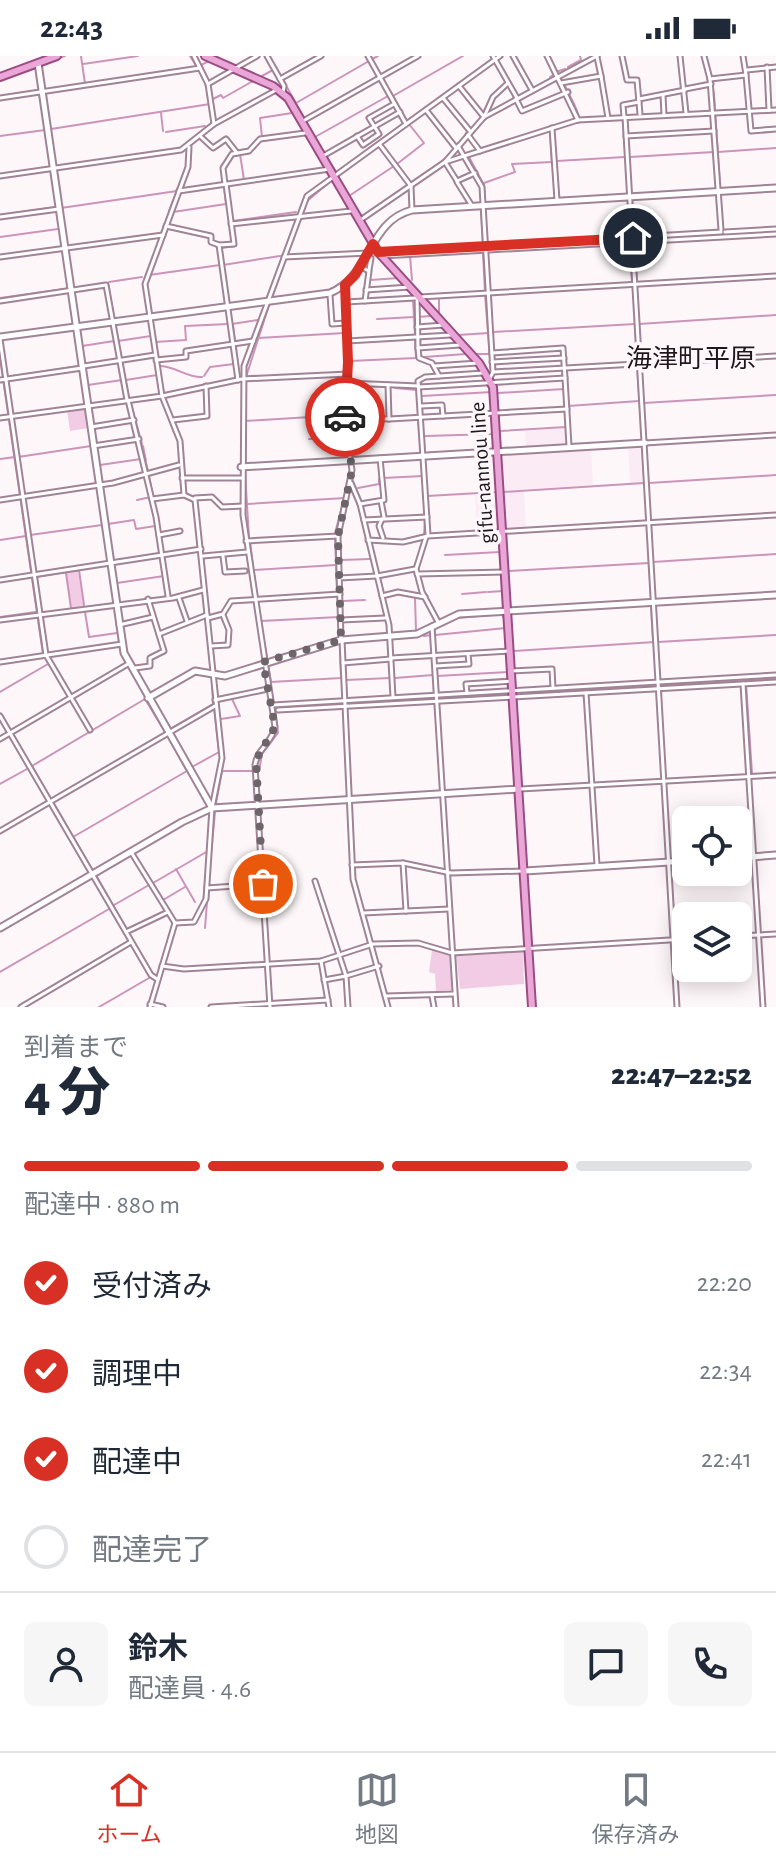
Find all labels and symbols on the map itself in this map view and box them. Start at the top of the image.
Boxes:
pin [599,204,667,272]
district label: 海津町平原 [626,345,756,372]
courier [305,377,385,457]
street label: gifu-nannou line [466,401,498,545]
pin [229,850,297,918]

